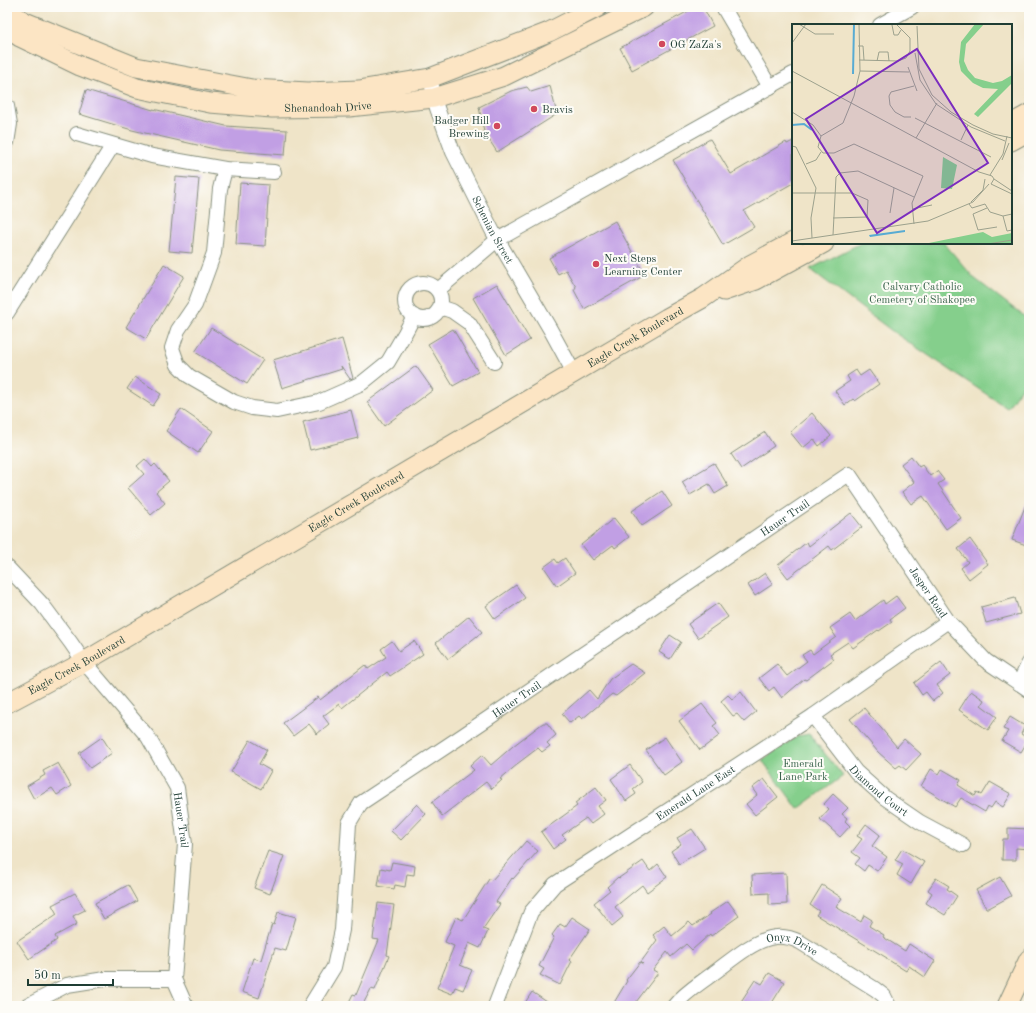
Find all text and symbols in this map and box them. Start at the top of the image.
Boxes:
inset map [792,24,1012,244]
marker: OG ZaZa's [657,39,667,49]
place label: OG ZaZa's [670,40,722,51]
street label: Shenandoah Drive [284,101,372,115]
marker: Bravis [529,104,539,114]
place label: Bravis [542,105,573,116]
place label: Badger Hill Brewing [434,116,489,140]
marker: Badger Hill Brewing [492,121,502,131]
street label: Schenian Street [469,195,515,266]
place label: Next Steps Learning Center [604,254,683,278]
marker: Next Steps Learning Center [591,259,601,269]
park label: Calvary Catholic Cemetery of Shakopee [869,282,975,306]
street label: Eagle Creek Boulevard [586,306,686,371]
street label: Eagle Creek Boulevard [307,470,407,535]
street label: Hauer Trail [759,498,812,539]
street label: Jasper Road [906,565,948,621]
street label: Eagle Creek Boulevard [27,635,128,698]
street label: Hauer Trail [491,680,544,721]
park label: Emerald Lane Park [778,759,828,783]
street label: Emerald Lane East [655,764,738,824]
street label: Diamond Court [846,764,910,819]
street label: Hauer Trail [171,791,189,848]
street label: Onyx Drive [765,932,819,959]
scale bar [28,961,113,987]
text: 50 m [34,969,61,982]

